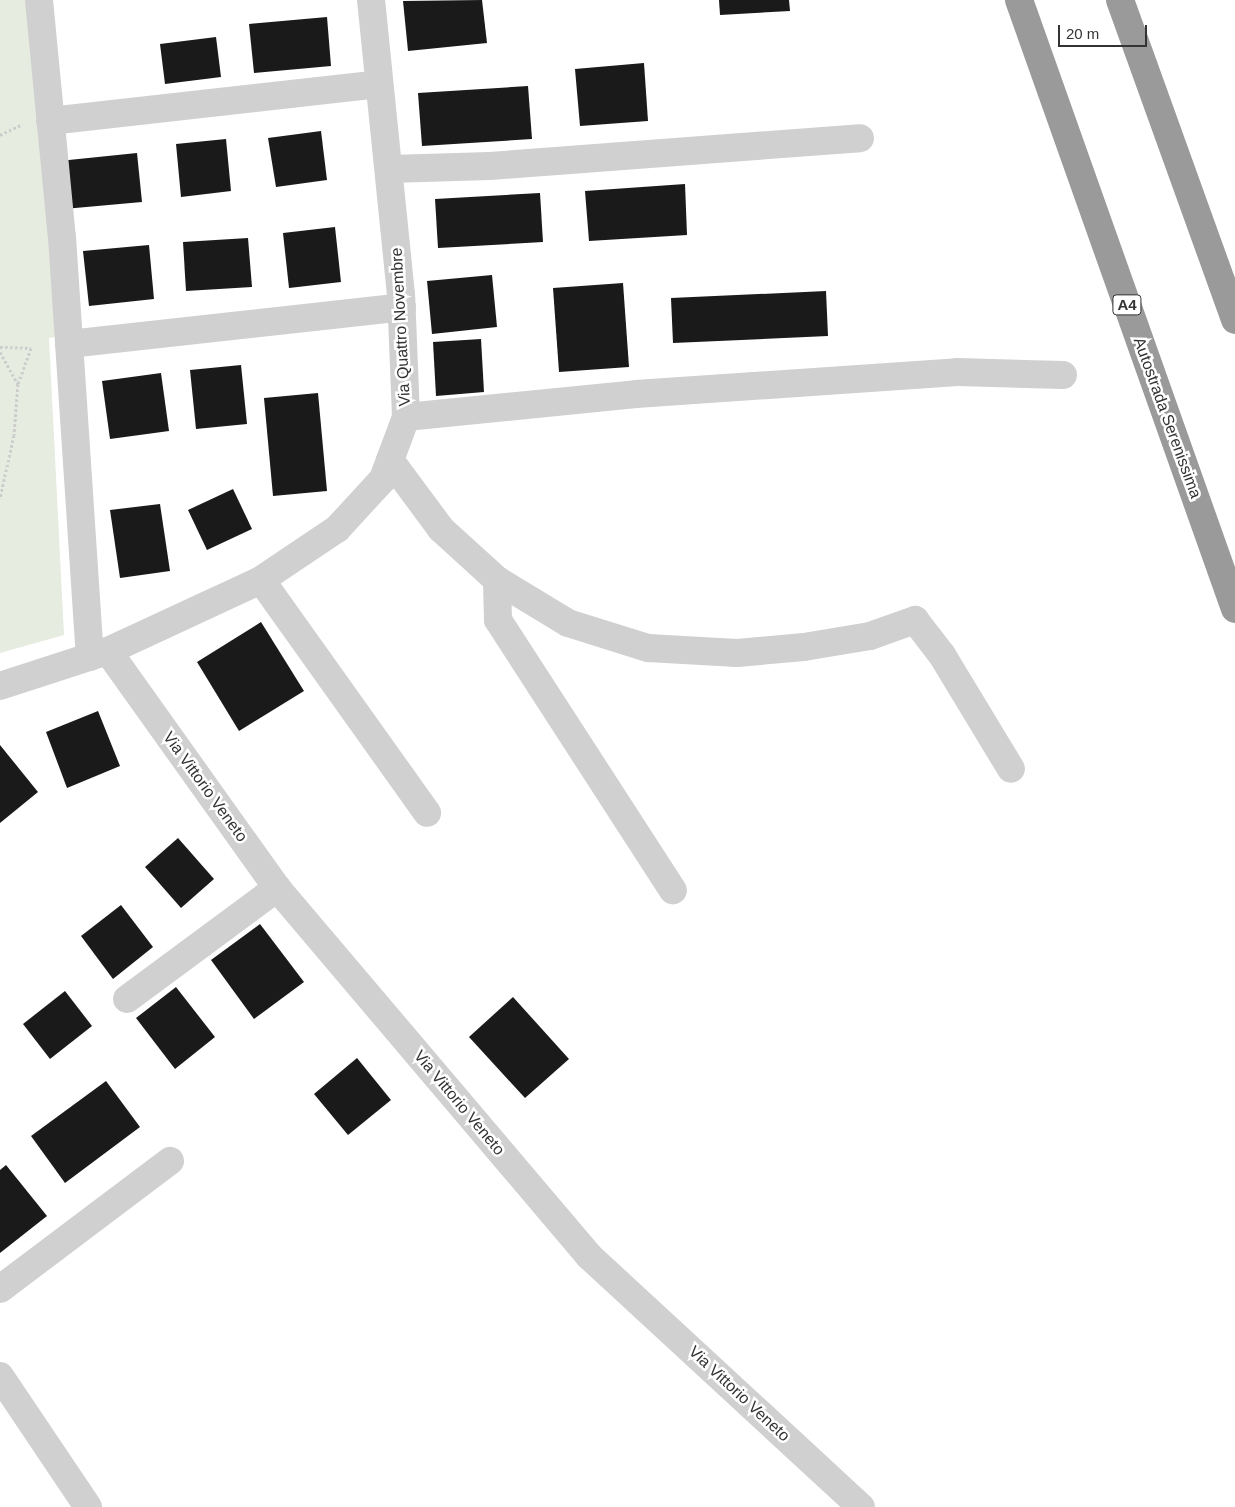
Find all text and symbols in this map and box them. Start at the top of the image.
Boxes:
scale bar [1060,15,1149,47]
text: 20 m [1066,25,1099,42]
street label: Via Quattro Novembre [387,247,415,407]
road number: A4 [1112,292,1142,318]
street label: Autostrada Serenissima [1129,335,1205,501]
street label: Via Vittorio Veneto [159,728,251,846]
street label: Via Vittorio Veneto [410,1047,508,1159]
street label: Via Vittorio Veneto [685,1342,793,1446]

